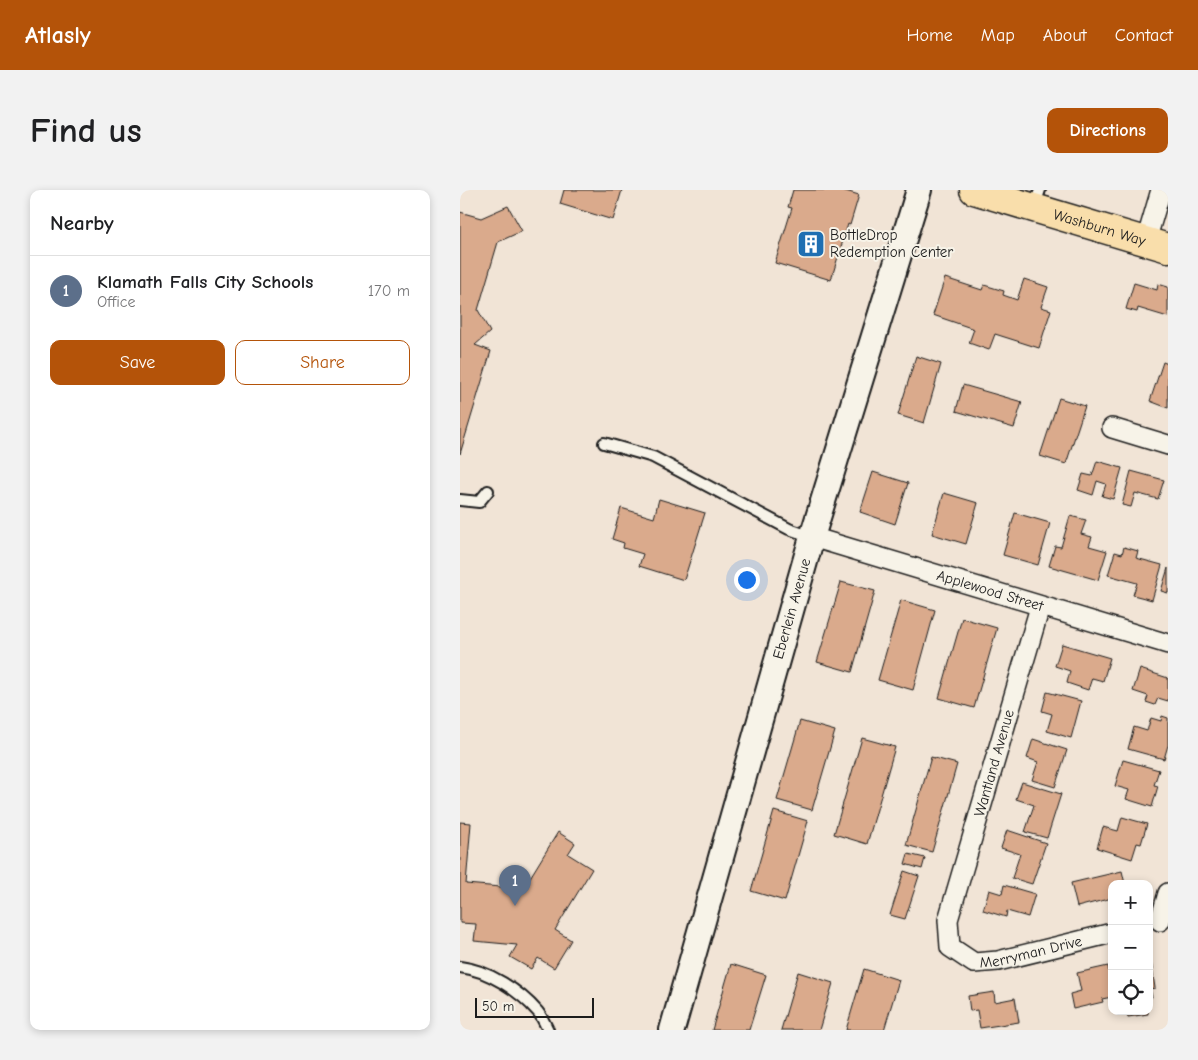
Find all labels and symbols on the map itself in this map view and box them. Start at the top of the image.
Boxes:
street label: Washburn Way [1051,205,1148,250]
place label: BottleDrop Redemption Center [830,226,953,261]
building icon: BottleDrop Redemption Center [796,229,826,259]
street label: Eberlein Avenue [769,556,815,661]
street label: Applewood Street [935,566,1046,615]
your location [734,567,760,593]
street label: Wantland Avenue [970,707,1018,818]
pin: 1 [499,865,531,906]
street label: Merryman Drive [979,932,1084,972]
scale bar [475,995,594,1018]

